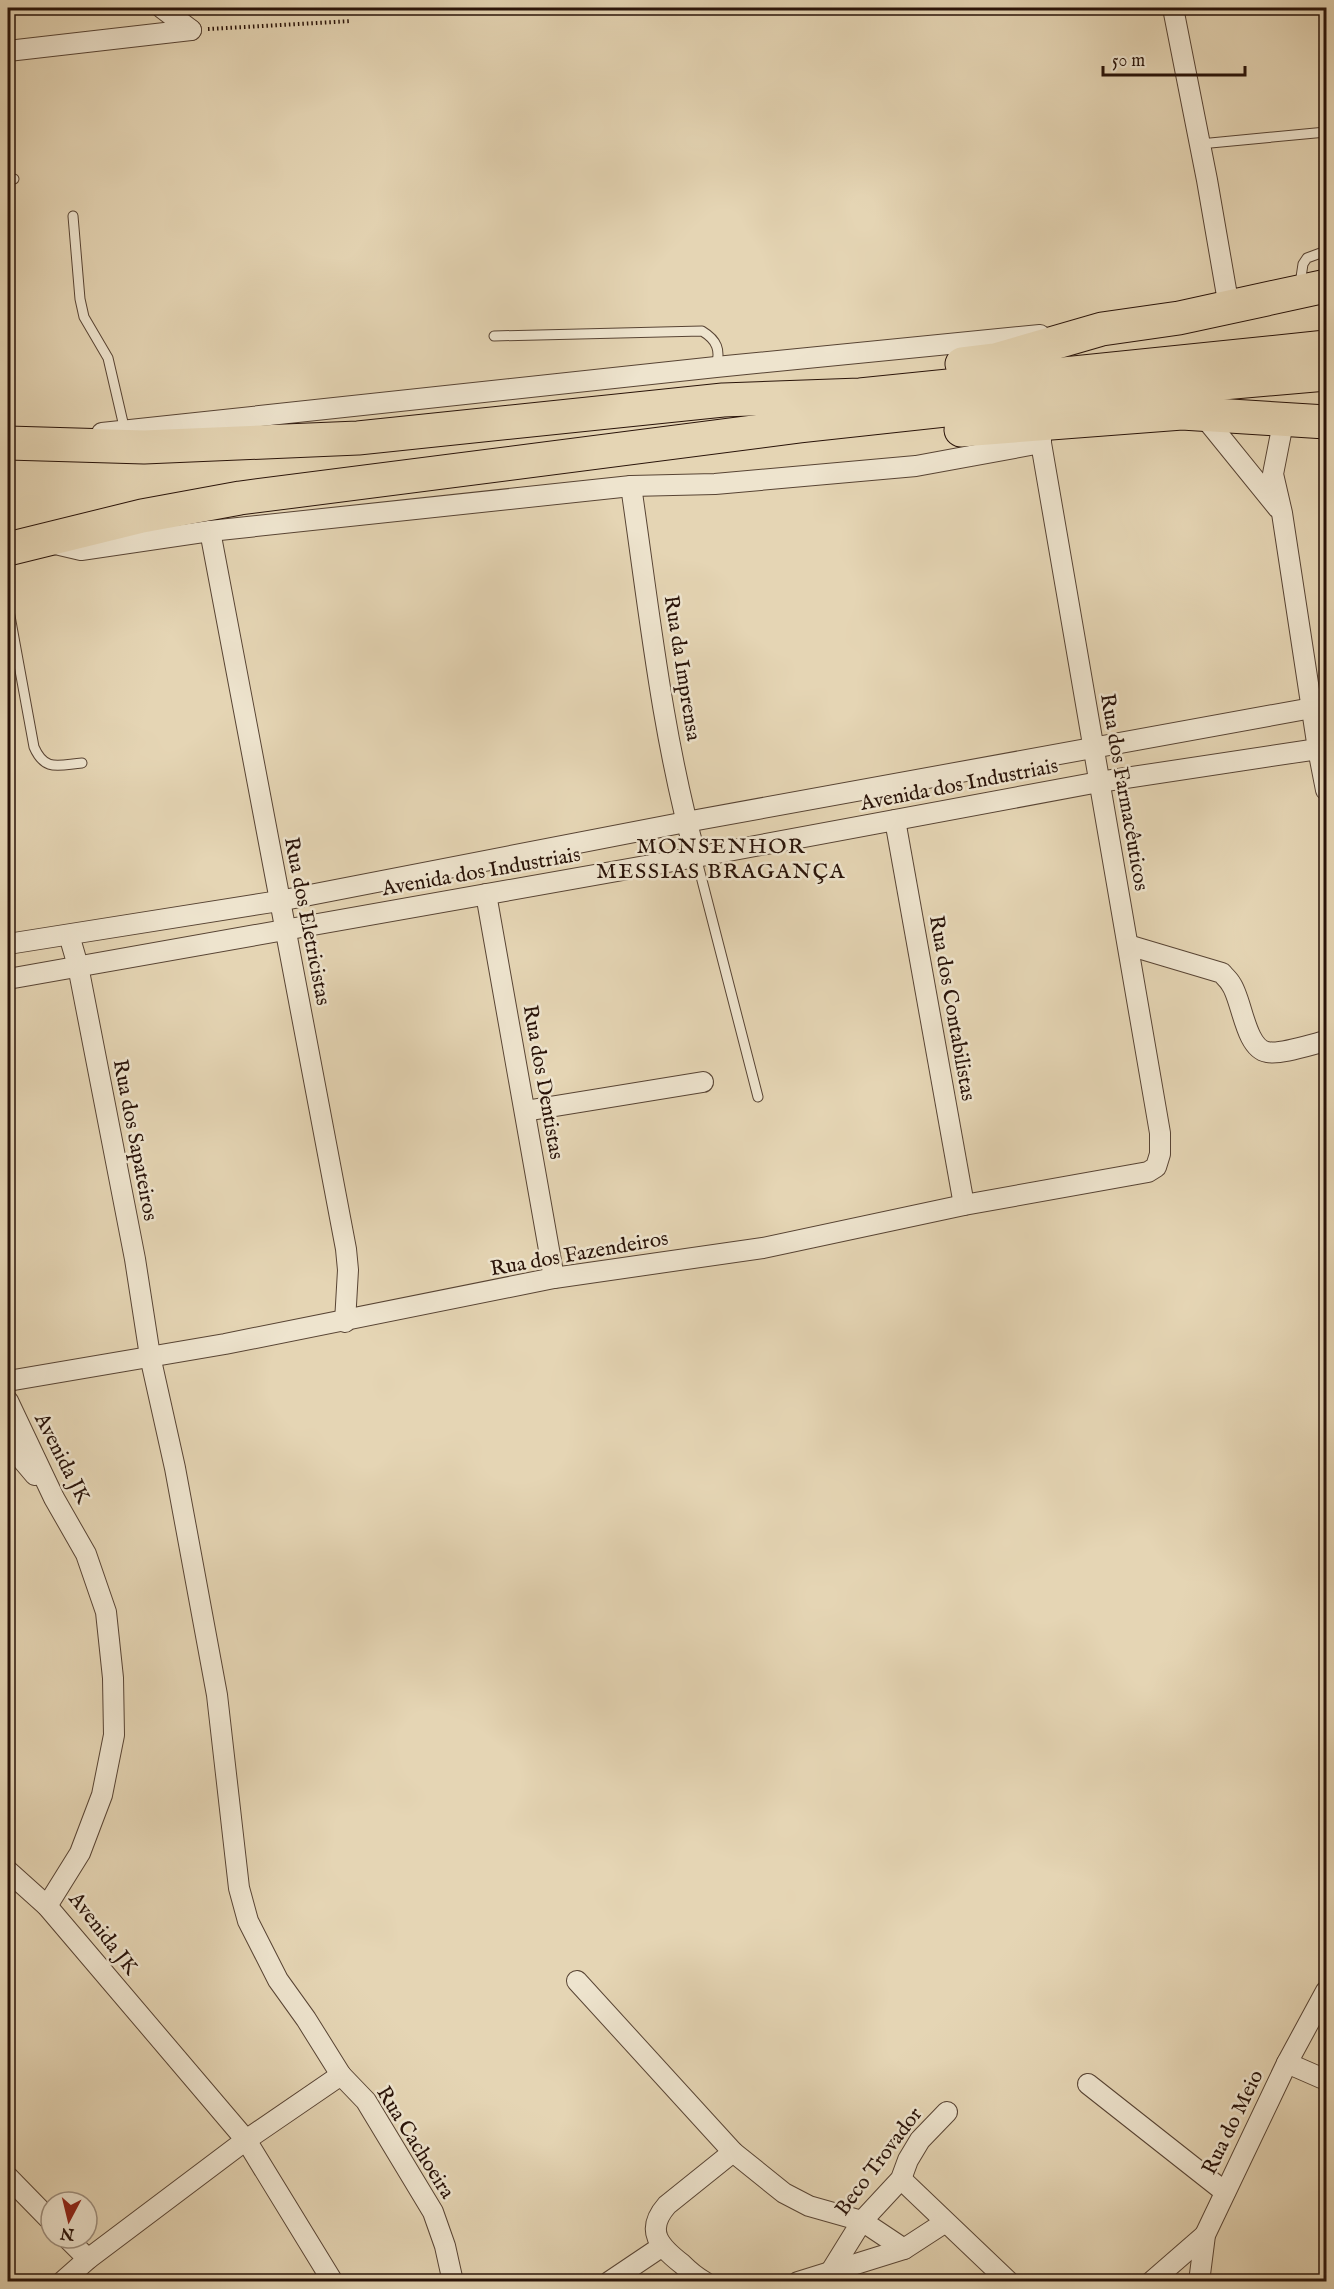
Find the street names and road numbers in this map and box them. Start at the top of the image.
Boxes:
street label: Rua da Imprensa [657,594,706,744]
street label: Rua dos Farmacêuticos [1093,691,1154,893]
street label: Avenida dos Industriais [857,753,1061,818]
street label: Rua dos Eletricistas [277,835,336,1008]
street label: Avenida dos Industriais [379,842,583,903]
street label: Rua dos Contabilistas [922,913,981,1103]
street label: Rua dos Dentistas [516,1003,569,1162]
street label: Rua dos Sapateiros [106,1057,163,1223]
street label: Rua dos Fazendeiros [488,1226,670,1283]
street label: Avenida JK [27,1408,96,1509]
street label: Avenida JK [61,1886,144,1981]
street label: Rua do Meio [1196,2066,1270,2180]
street label: Rua Cachoeira [369,2081,461,2205]
street label: Beco Trovador [829,2102,929,2222]

